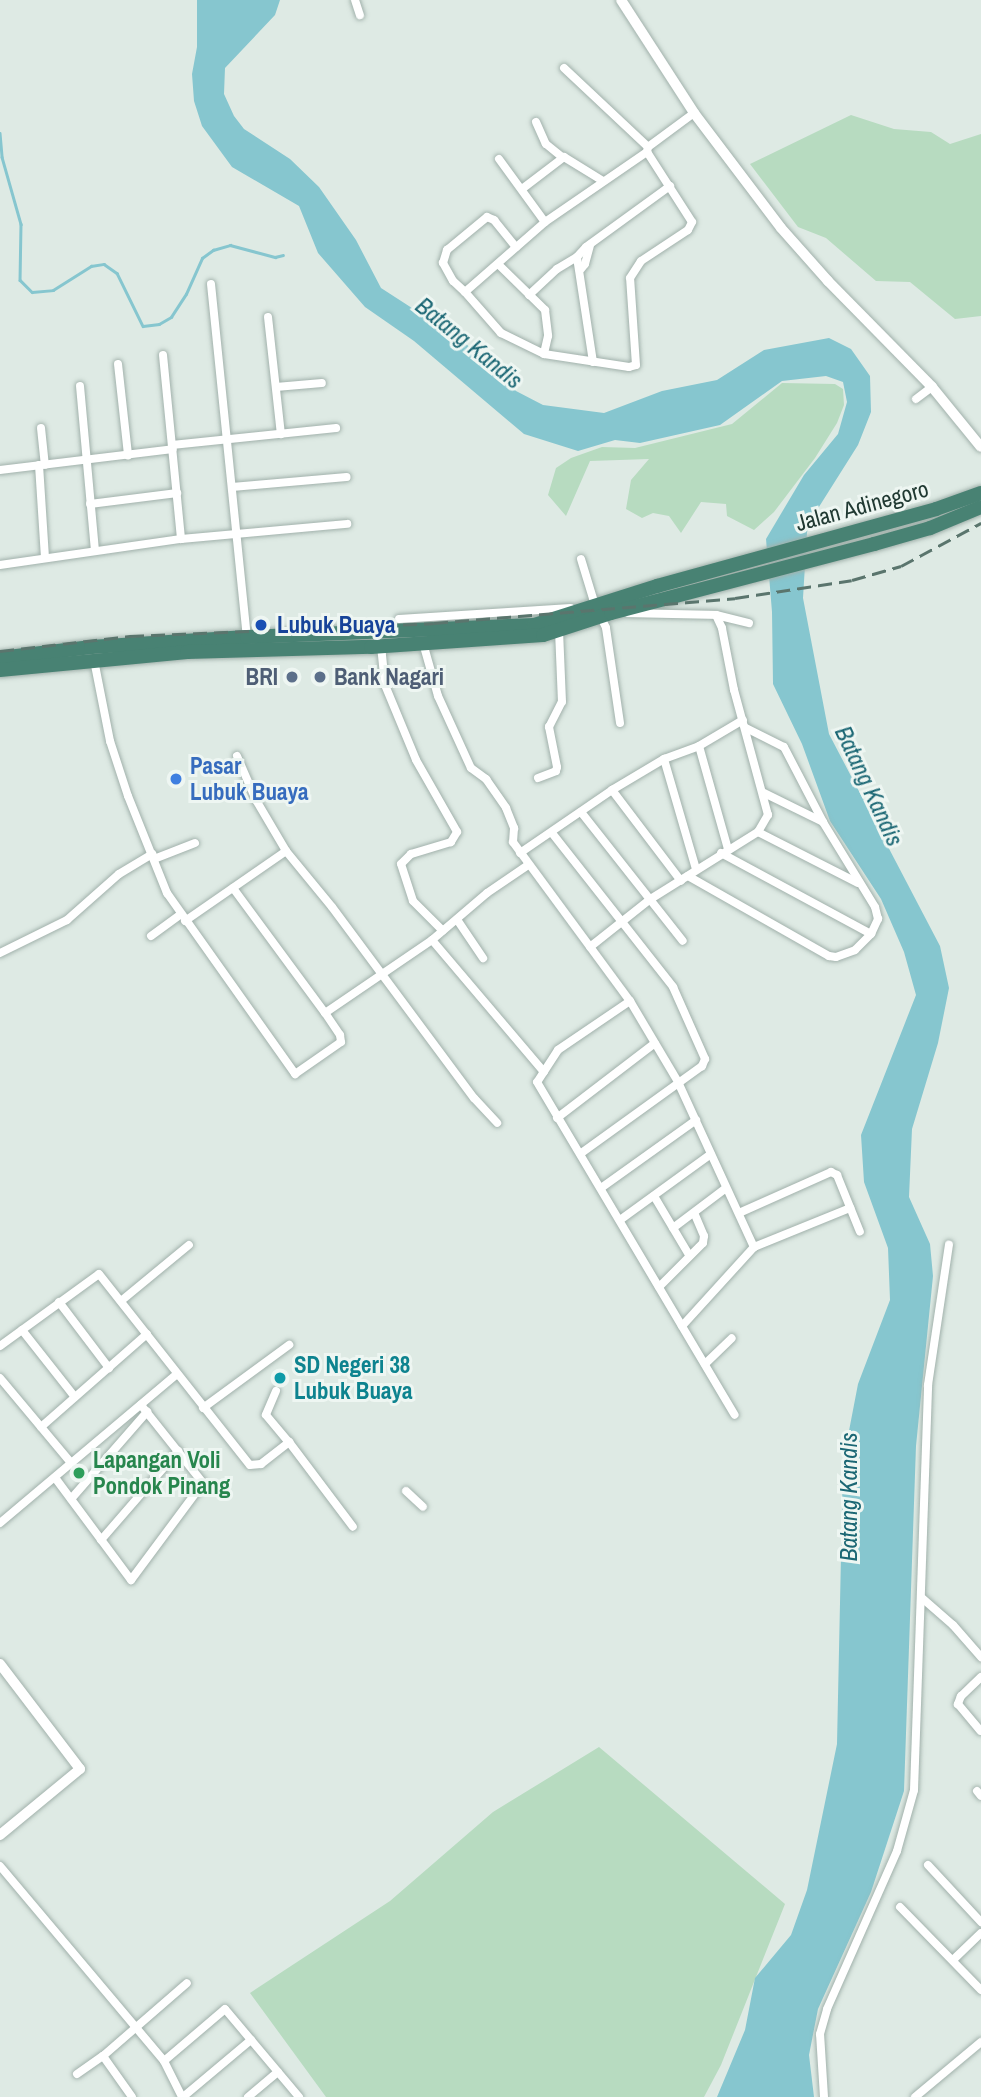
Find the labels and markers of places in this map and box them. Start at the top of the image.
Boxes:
place label: Lubuk Buaya [277,611,395,639]
marker: Lubuk Buaya [251,615,271,635]
place label: BRI [246,663,278,691]
place label: Bank Nagari [334,663,444,691]
marker: BRI [284,669,300,685]
marker: Bank Nagari [312,669,328,685]
place label: Pasar Lubuk Buaya [190,752,308,806]
marker: Pasar Lubuk Buaya [168,771,184,787]
place label: SD Negeri 38 Lubuk Buaya [294,1351,412,1405]
marker: SD Negeri 38 Lubuk Buaya [272,1370,288,1386]
place label: Lapangan Voli Pondok Pinang [93,1446,230,1500]
marker: Lapangan Voli Pondok Pinang [71,1465,87,1481]

